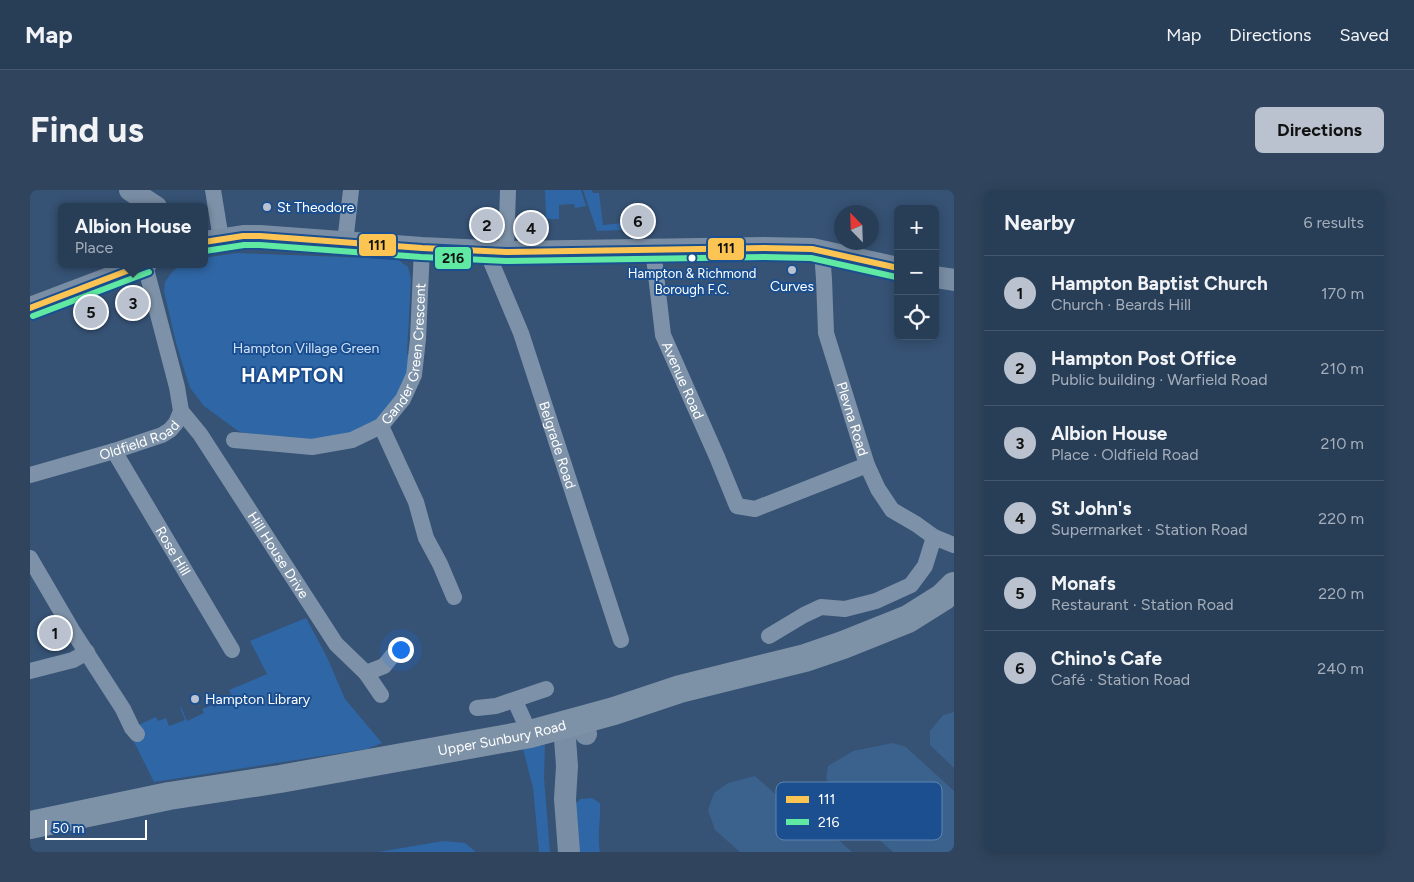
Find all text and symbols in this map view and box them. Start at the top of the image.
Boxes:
text: Map [25,20,73,49]
text: Map [1166,24,1201,46]
text: Directions [1229,24,1311,46]
text: Saved [1339,24,1389,46]
button: Directions [1255,107,1384,153]
text: Find us [30,109,144,151]
place label: St Theodore [277,199,355,216]
marker: St Theodore [261,201,273,213]
pin: 6 [622,202,654,240]
popup [58,203,208,268]
north arrow [834,205,879,250]
map controls [894,205,939,340]
button: + [894,205,939,250]
pin: 2 [471,206,503,244]
pin: 4 [515,209,547,247]
text: Nearby [1004,210,1075,235]
text: 6 results [1303,213,1364,232]
text: Albion House [75,215,191,238]
line badge: 111 [358,233,397,257]
text: 111 [368,237,386,254]
line badge: 111 [707,237,745,261]
text: Place [75,238,113,257]
text: 111 [717,240,735,257]
line badge: 216 [434,246,472,270]
text: 216 [442,250,464,267]
button: − [894,250,939,295]
marker: Hampton & Richmond Borough F.C. [687,253,697,263]
marker: Curves [786,264,798,276]
place label: Hampton & Richmond Borough F.C. [628,266,756,297]
text: Hampton Baptist Church [1051,272,1268,295]
place label: Curves [770,278,814,295]
street label: Gander Green Crescent [378,283,429,428]
pin: 3 [117,284,149,322]
text: 1 [1017,284,1023,303]
text: 170 m [1321,284,1364,303]
pin: 5 [75,293,107,331]
button: locate [894,295,939,340]
text: Church · Beards Hill [1051,295,1191,314]
street label: Avenue Road [658,339,707,422]
park label: Hampton Village Green [233,340,379,357]
text: Hampton Post Office [1051,347,1236,370]
text: 2 [1015,359,1025,378]
text: 210 m [1321,359,1364,378]
district label: HAMPTON [241,364,345,387]
text: Public building · Warfield Road [1051,370,1268,389]
street label: Plevna Road [833,380,872,458]
street label: Belgrade Road [535,399,579,491]
street label: Oldfield Road [97,417,184,464]
text: Albion House [1051,422,1167,445]
text: 3 [1016,434,1024,453]
text: 210 m [1321,434,1364,453]
text: Place · Oldfield Road [1051,445,1199,464]
text: St John's [1051,497,1131,520]
street label: Hill House Drive [244,509,312,602]
text: 4 [1015,509,1025,528]
text: 220 m [1318,509,1364,528]
text: Supermarket · Station Road [1051,520,1248,539]
street label: Rose Hill [152,523,194,579]
text: Monafs [1051,572,1116,595]
text: 5 [1015,584,1025,603]
text: 220 m [1318,584,1364,603]
text: Restaurant · Station Road [1051,595,1234,614]
pin: 1 [39,614,71,652]
your location [388,637,414,663]
text: Chino's Cafe [1051,647,1162,670]
text: 6 [1015,659,1025,678]
text: 240 m [1317,659,1364,678]
text: Café · Station Road [1051,670,1190,689]
place label: Hampton Library [205,691,311,708]
marker: Hampton Library [189,693,201,705]
street label: Upper Sunbury Road [437,717,568,759]
legend [776,782,942,840]
text: 111 [818,791,835,808]
text: 216 [818,814,840,831]
scale bar [45,817,148,840]
text: 50 m [52,820,84,837]

